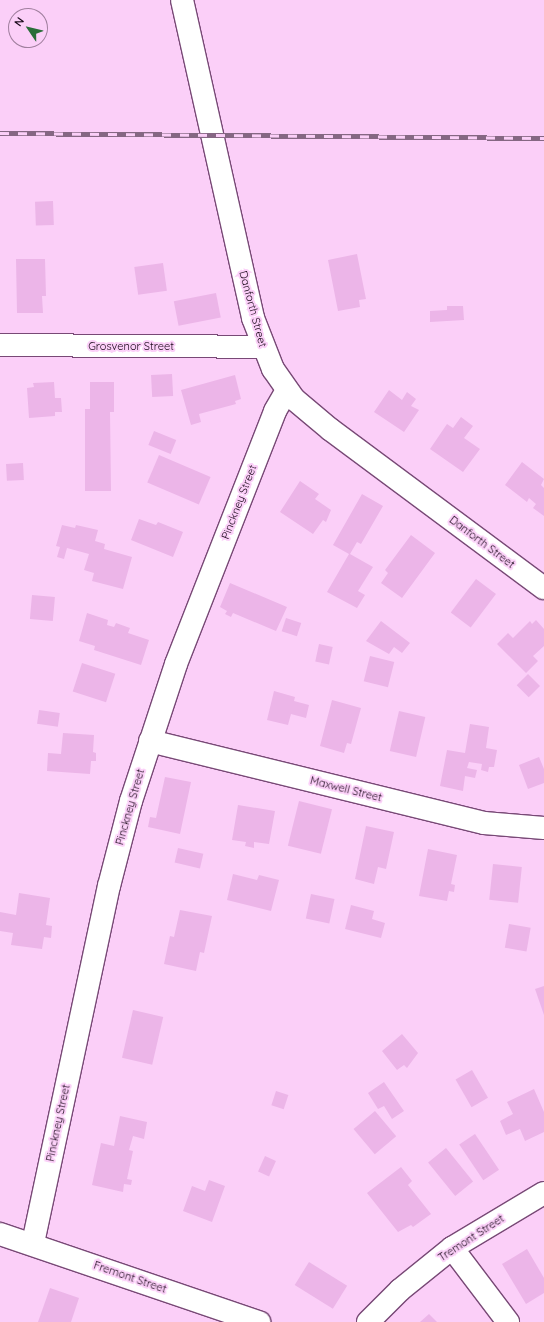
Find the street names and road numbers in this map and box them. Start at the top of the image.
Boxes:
street label: Danforth Street [236,269,270,349]
street label: Grosvenor Street [88,339,174,353]
street label: Pinckney Street [219,463,259,541]
street label: Danforth Street [447,513,517,571]
street label: Pinckney Street [113,767,147,847]
street label: Maxwell Street [309,774,383,804]
street label: Pinckney Street [43,1083,73,1163]
street label: Tremont Street [436,1212,506,1264]
street label: Fremont Street [92,1258,168,1296]

